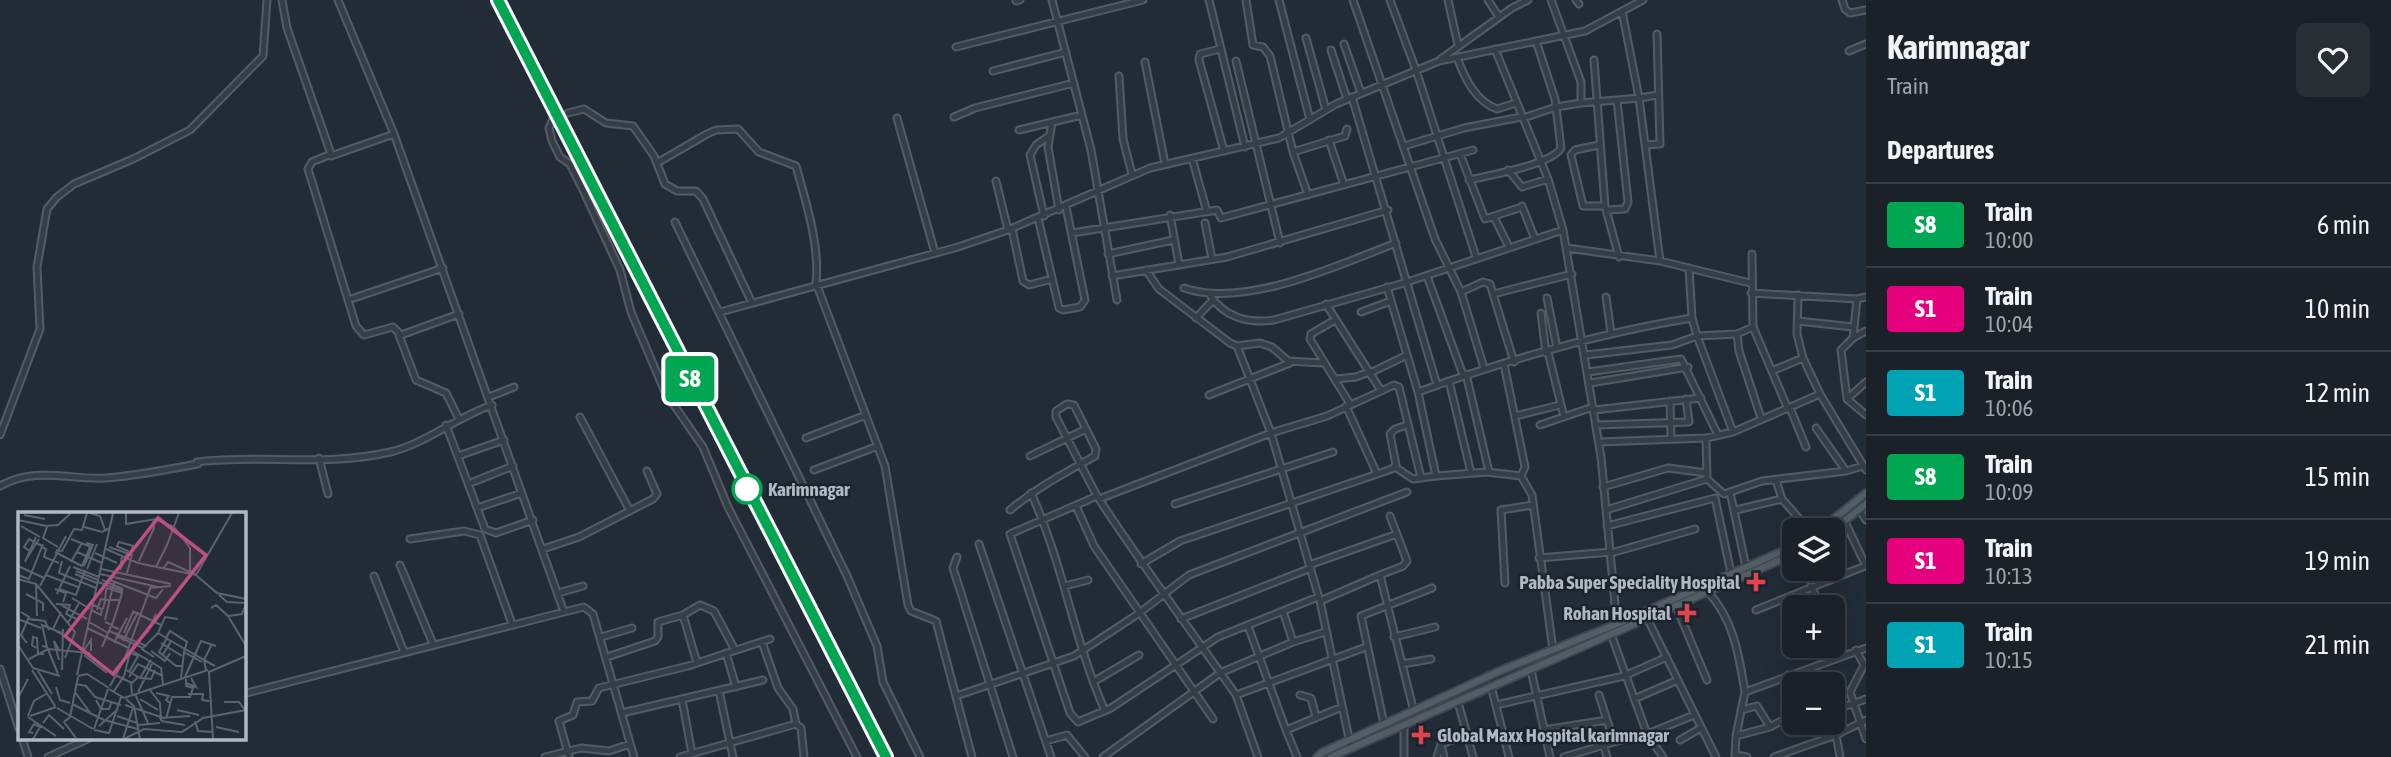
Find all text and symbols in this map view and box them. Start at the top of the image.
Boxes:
button: heart [2296,23,2370,97]
text: Karimnagar [1887,28,2029,66]
text: Train [1887,73,1929,99]
text: Departures [1887,135,1994,165]
text: Train [1985,197,2033,227]
text: 6 min [2317,210,2370,240]
text: S8 [1915,211,1936,238]
text: 10:00 [1985,227,2033,253]
text: Train [1985,281,2033,311]
text: 10 min [2305,294,2370,324]
text: S1 [1915,295,1936,322]
text: 10:04 [1985,311,2033,337]
line badge: S8 [658,356,722,402]
text: S8 [679,365,701,392]
text: Train [1985,365,2033,395]
text: 12 min [2305,378,2370,408]
text: S1 [1915,379,1936,406]
text: 10:06 [1985,395,2033,421]
text: Train [1985,449,2033,479]
text: 15 min [2305,462,2370,492]
text: S8 [1915,463,1936,490]
marker: Karimnagar [732,474,762,504]
place label: Karimnagar [768,478,850,500]
text: 10:09 [1985,479,2033,505]
inset map [18,512,245,740]
map controls [1782,518,1845,735]
button: layers [1782,518,1845,581]
text: Train [1985,533,2033,563]
text: 19 min [2305,546,2370,576]
text: S1 [1915,547,1936,574]
text: 10:13 [1985,563,2033,589]
place label: Pabba Super Speciality Hospital [1519,571,1741,593]
marker: Pabba Super Speciality Hospital [1746,572,1766,592]
button: + [1782,595,1845,658]
place label: Rohan Hospital [1563,602,1672,624]
marker: Rohan Hospital [1677,603,1697,623]
text: Train [1985,617,2033,647]
text: 21 min [2305,630,2370,660]
text: S1 [1915,631,1936,658]
text: 10:15 [1985,647,2033,673]
button: − [1782,672,1845,735]
place label: Global Maxx Hospital karimnagar [1437,724,1669,746]
marker: Global Maxx Hospital karimnagar [1411,725,1431,745]

